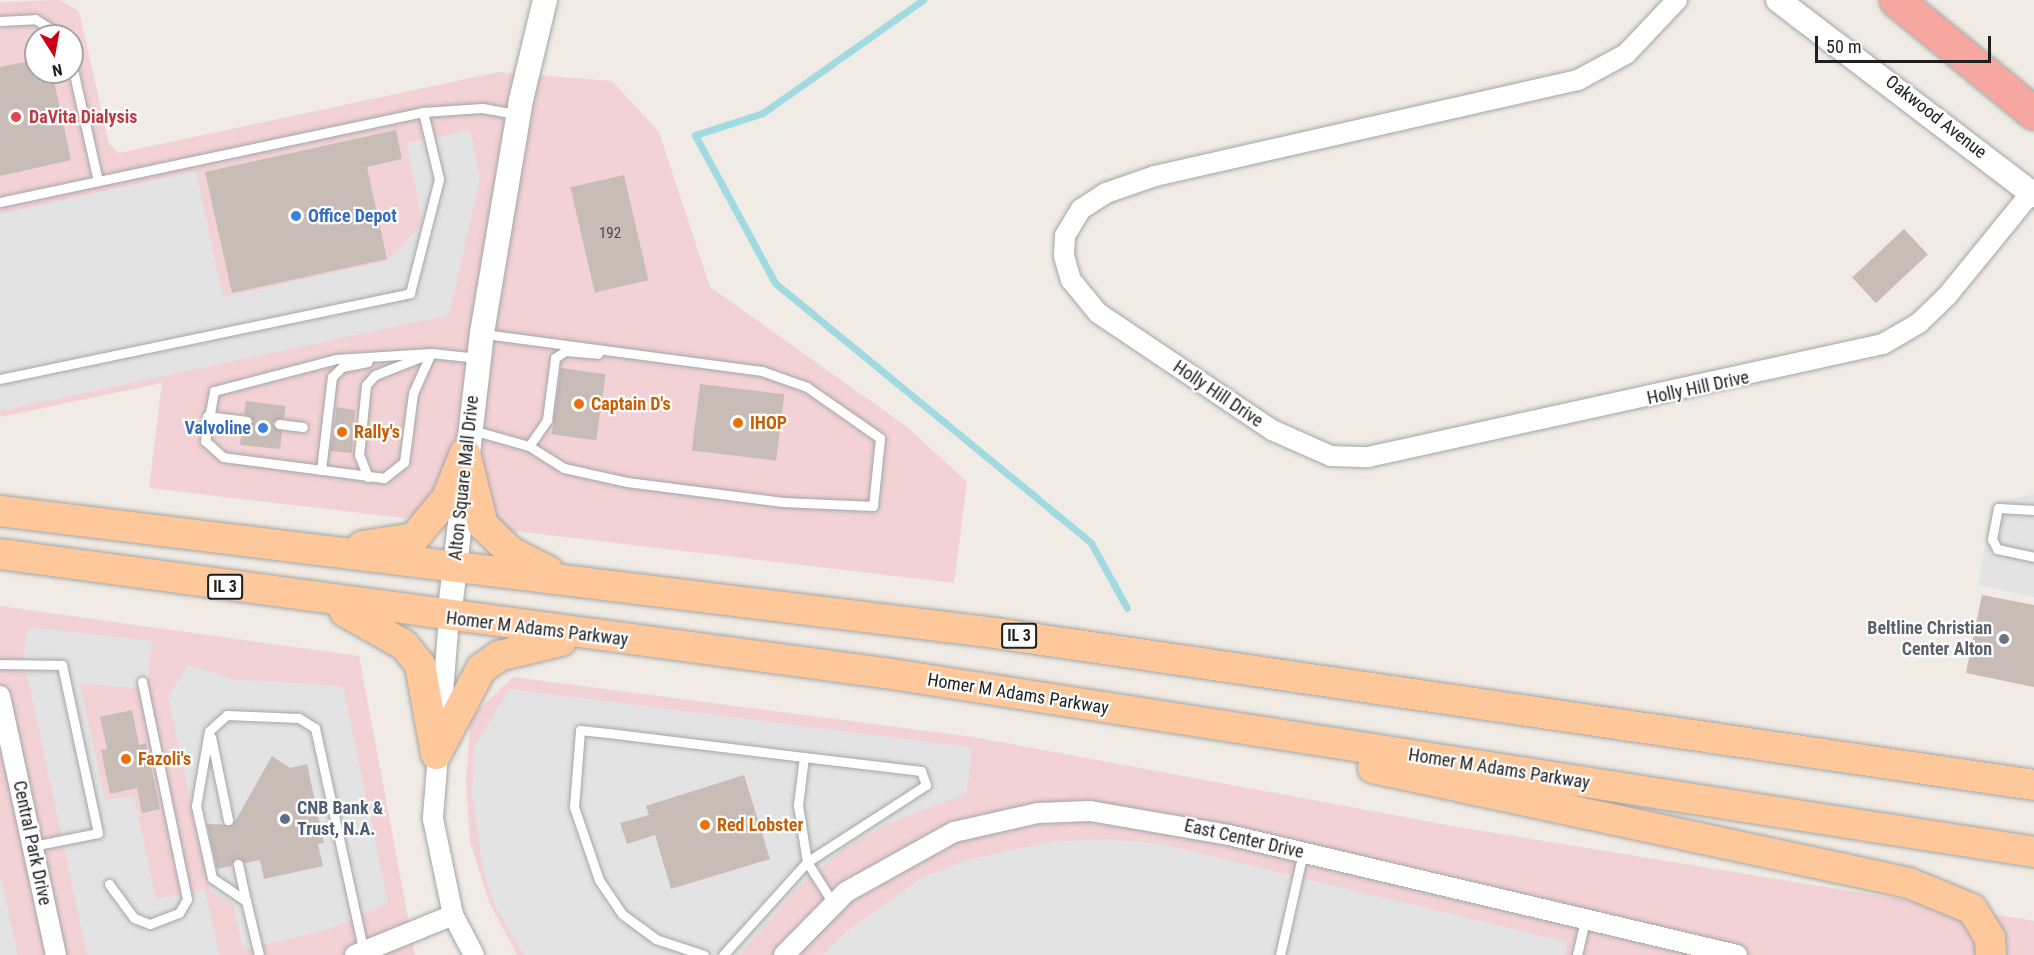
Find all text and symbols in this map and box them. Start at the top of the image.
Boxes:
north arrow [24,24,84,84]
scale bar [1818,24,1994,62]
text: 50 m [1826,36,1861,57]
text: N [51,60,64,80]
street label: Oakwood Avenue [1881,71,1991,163]
place label: DaVita Dialysis [29,106,137,128]
marker: DaVita Dialysis [7,108,25,126]
place label: Office Depot [308,205,397,227]
marker: Office Depot [289,209,303,223]
house number: 192 [599,225,621,243]
street label: Holly Hill Drive [1169,356,1267,432]
street label: Holly Hill Drive [1645,367,1751,409]
place label: Captain D's [591,393,671,415]
street label: Alton Square Mall Drive [445,395,483,561]
marker: Captain D's [572,397,586,411]
place label: IHOP [750,412,787,434]
marker: IHOP [731,416,745,430]
place label: Valvoline [185,417,251,439]
marker: Valvoline [256,421,270,435]
place label: Rally's [354,421,400,443]
marker: Rally's [335,425,349,439]
road number: IL 3 [207,574,243,600]
street label: Homer M Adams Parkway [445,607,629,651]
place label: Beltline Christian Center Alton [1867,618,1992,660]
road number: IL 3 [1001,623,1037,649]
marker: Beltline Christian Center Alton [1997,632,2011,646]
street label: Homer M Adams Parkway [926,669,1110,719]
street label: Homer M Adams Parkway [1407,744,1591,794]
place label: Fazoli's [138,748,191,770]
marker: Fazoli's [119,752,133,766]
street label: Central Park Drive [8,779,56,907]
place label: CNB Bank & Trust, N.A. [297,798,383,840]
marker: CNB Bank & Trust, N.A. [278,812,292,826]
place label: Red Lobster [717,814,803,836]
street label: East Center Drive [1182,815,1306,863]
marker: Red Lobster [698,818,712,832]

